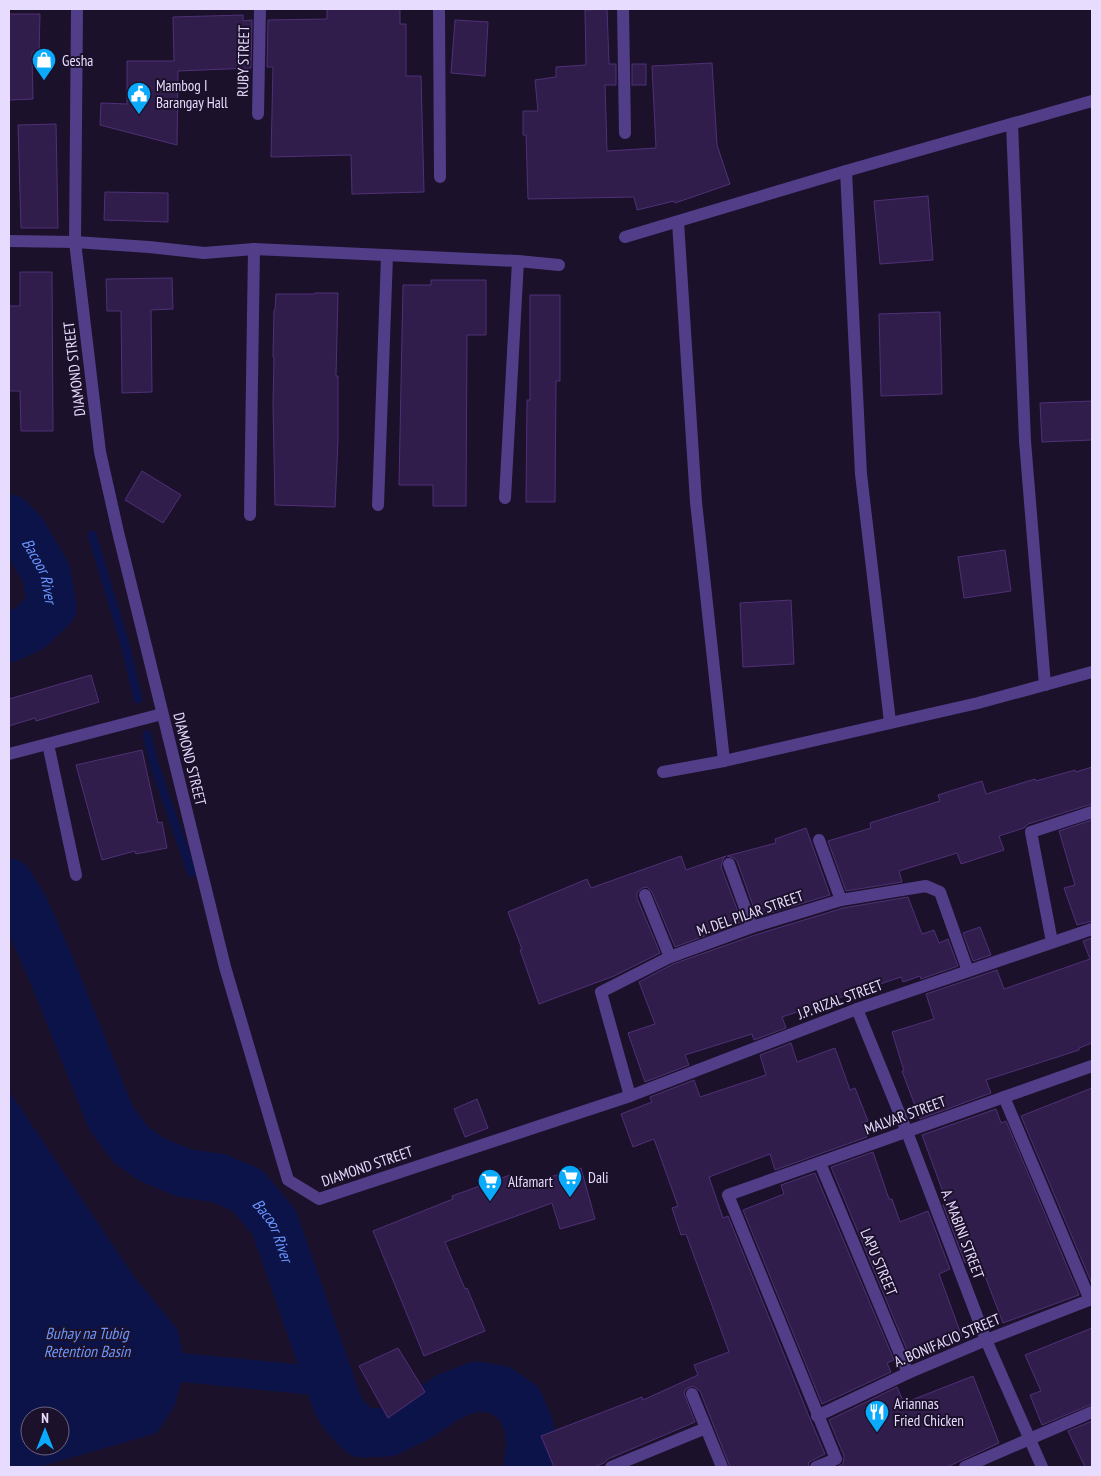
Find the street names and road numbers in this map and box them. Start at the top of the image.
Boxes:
street label: RUBY STREET [233,25,253,97]
street label: DIAMOND STREET [59,320,89,417]
street label: DIAMOND STREET [169,710,211,808]
street label: M. DEL PILAR STREET [694,886,806,940]
street label: J.P. RIZAL STREET [794,975,885,1024]
street label: MALVAR STREET [862,1091,949,1139]
street label: DIAMOND STREET [319,1141,415,1190]
street label: A. MABINI STREET [937,1187,989,1282]
street label: LAPU STREET [856,1226,902,1299]
street label: A. BONIFACIO STREET [891,1309,1003,1371]

